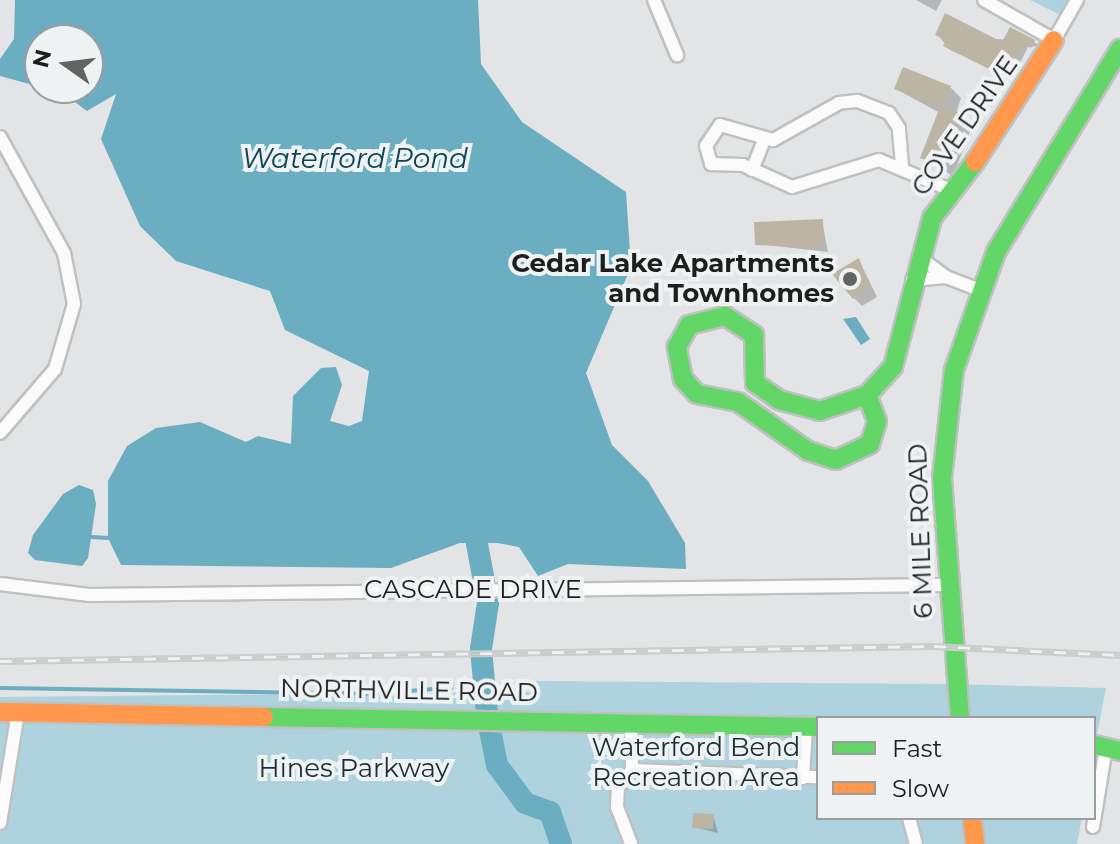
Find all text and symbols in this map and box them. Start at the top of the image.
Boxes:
north arrow [24,24,104,104]
text: N [27,47,57,70]
street label: COVE DRIVE [905,50,1025,202]
water label: Waterford Pond [242,141,468,175]
place label: Cedar Lake Apartments and Townhomes [511,248,834,310]
marker: Cedar Lake Apartments and Townhomes [841,270,859,288]
street label: 6 MILE ROAD [902,443,940,619]
street label: CASCADE DRIVE [364,574,582,606]
street label: NORTHVILLE ROAD [280,673,538,709]
legend [816,716,1096,820]
park label: Waterford Bend Recreation Area [592,732,800,794]
text: Fast [892,734,942,763]
park label: Hines Parkway [259,753,449,785]
text: Slow [892,774,949,803]

